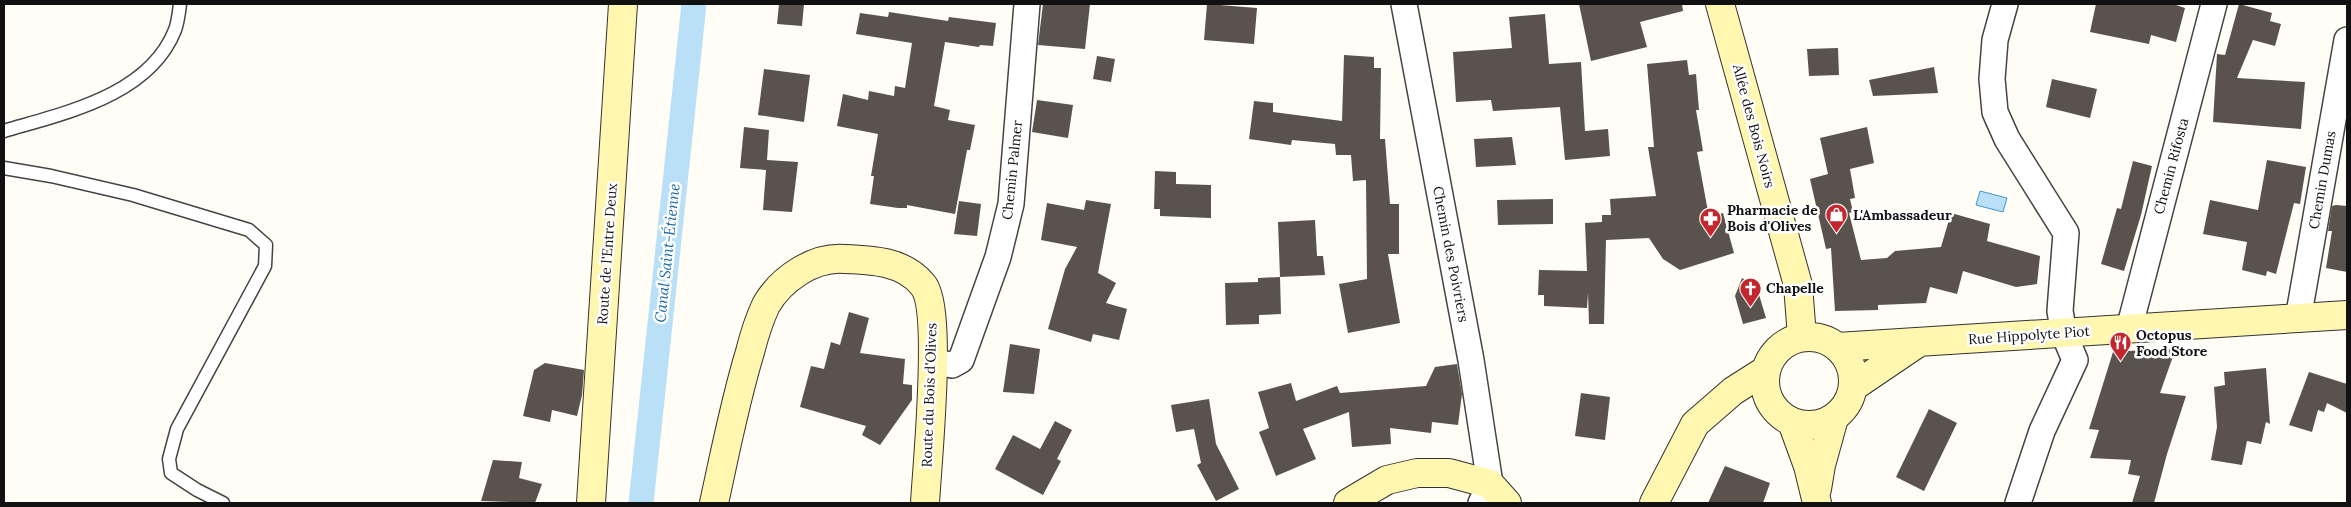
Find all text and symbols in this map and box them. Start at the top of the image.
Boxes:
street label: Allée des Bois Noirs [1729,61,1779,190]
street label: Chemin Rifosta [2149,116,2193,216]
street label: Chemin Palmer [998,119,1026,221]
street label: Chemin Dumas [2305,129,2339,231]
street label: Route de l'Entre Deux [593,182,621,325]
water label: Canal Saint-Étienne [650,183,684,323]
street label: Chemin des Poivriers [1429,184,1473,324]
place label: Pharmacie de Bois d'Olives [1727,201,1818,235]
shop icon: L'Ambassadeur [1825,203,1849,234]
pharmacy icon: Pharmacie de Bois d'Olives [1699,206,1723,237]
place label: L'Ambassadeur [1853,206,1952,224]
church icon: Chapelle [1738,276,1762,307]
place label: Chapelle [1766,279,1824,297]
street label: Route du Bois d'Olives [917,322,941,468]
street label: Rue Hippolyte Piot [1968,322,2091,348]
place label: Octopus Food Store [2136,326,2208,360]
restaurant icon: Octopus Food Store [2108,331,2132,362]

